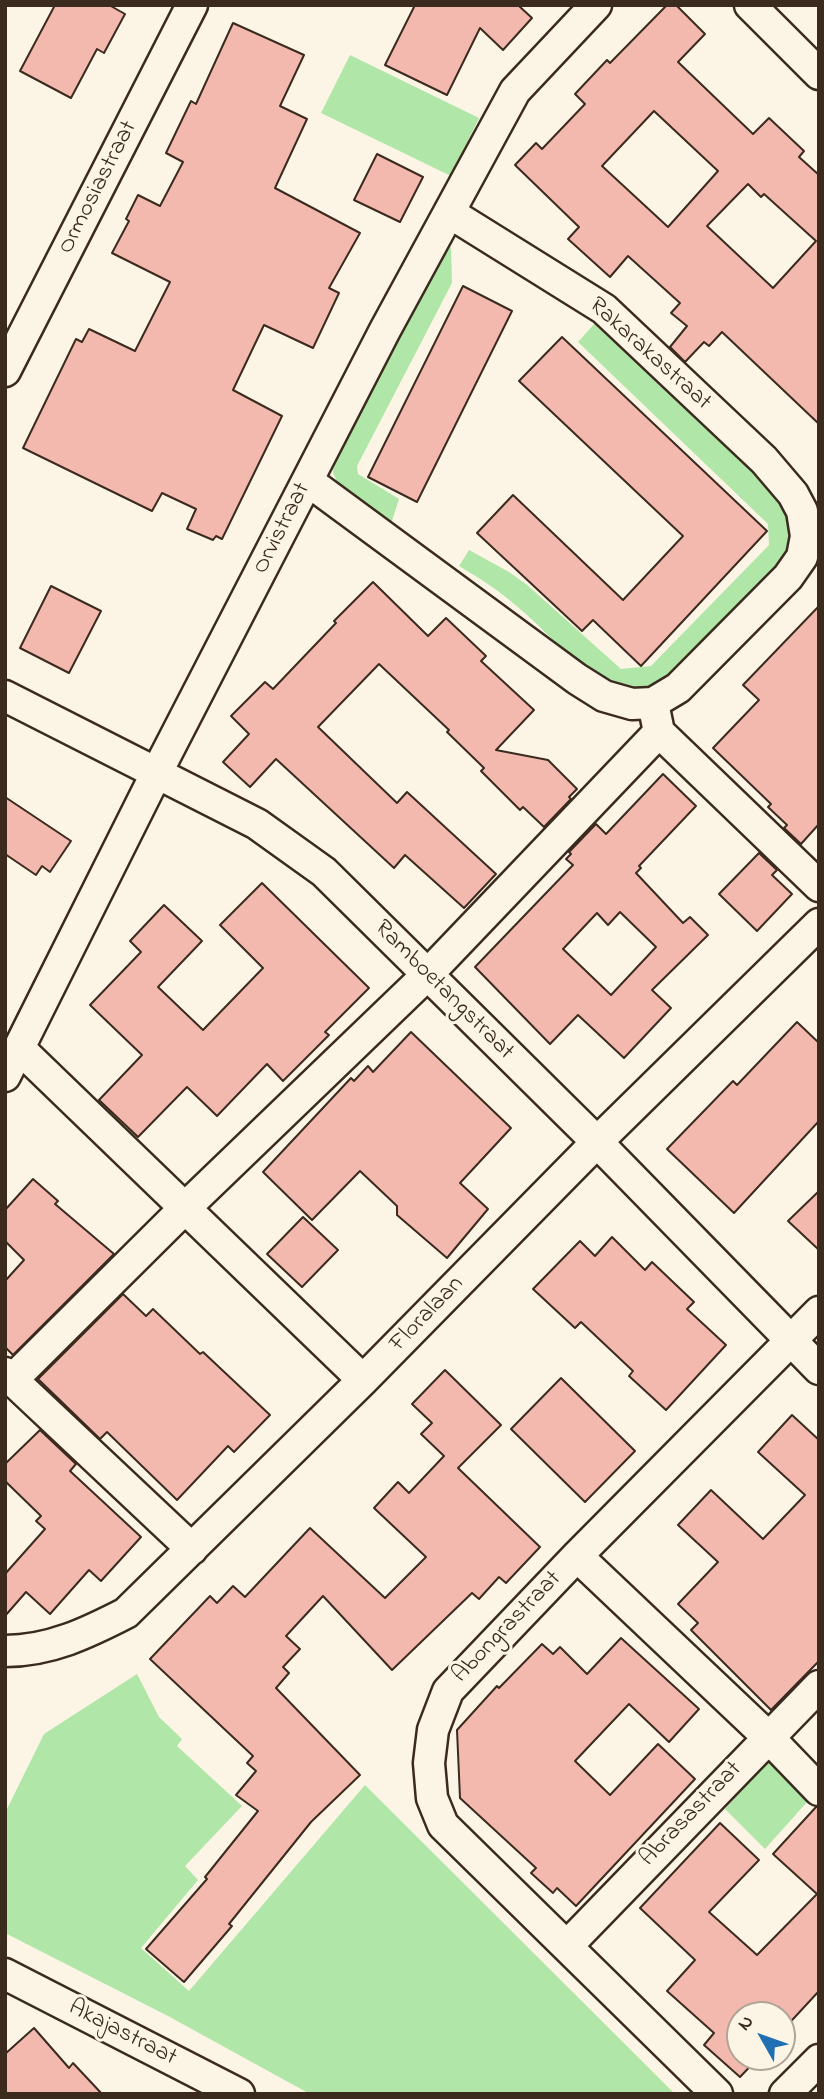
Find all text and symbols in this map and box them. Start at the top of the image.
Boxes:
street label: Ormosiastraat [53,117,145,259]
street label: Rakarakastraat [582,292,716,418]
street label: Orvistraat [248,479,318,579]
street label: Ramboetangstraat [367,915,519,1067]
street label: Floralaan [385,1271,471,1359]
street label: Abongrastraat [447,1566,569,1690]
street label: Abrasastraat [635,1757,749,1873]
street label: Akajastraat [63,1994,181,2074]
north arrow [726,2001,796,2071]
text: N [732,2010,761,2037]

